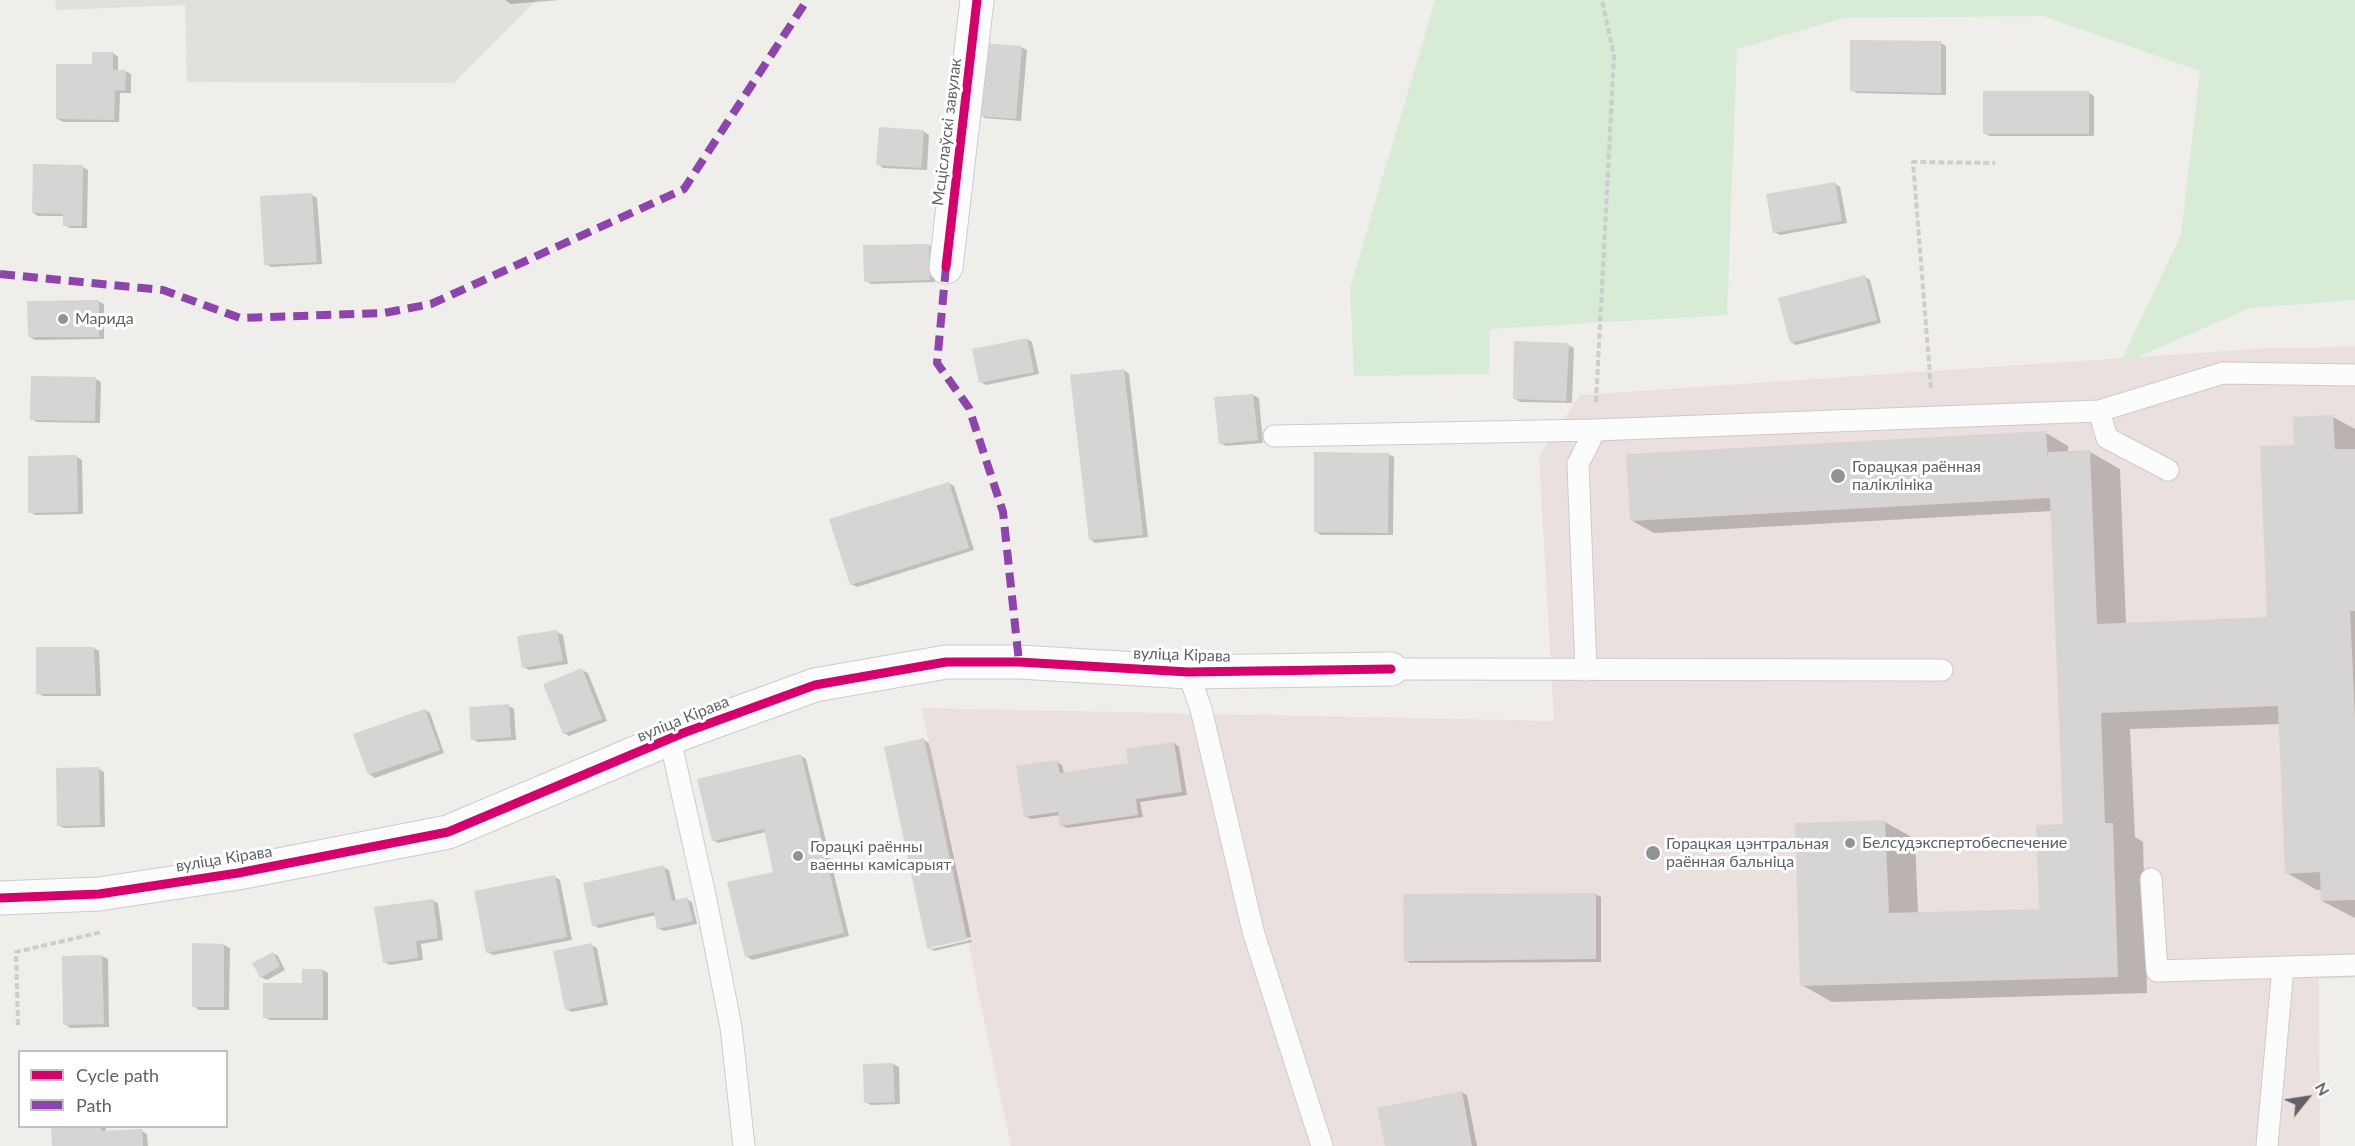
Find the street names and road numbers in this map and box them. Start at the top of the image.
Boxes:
street label: Мсціслаўскі завулак [928,57,966,207]
street label: вуліца Кірава [1133,644,1231,666]
street label: вуліца Кірава [634,692,732,746]
street label: вуліца Кірава [174,842,274,876]

